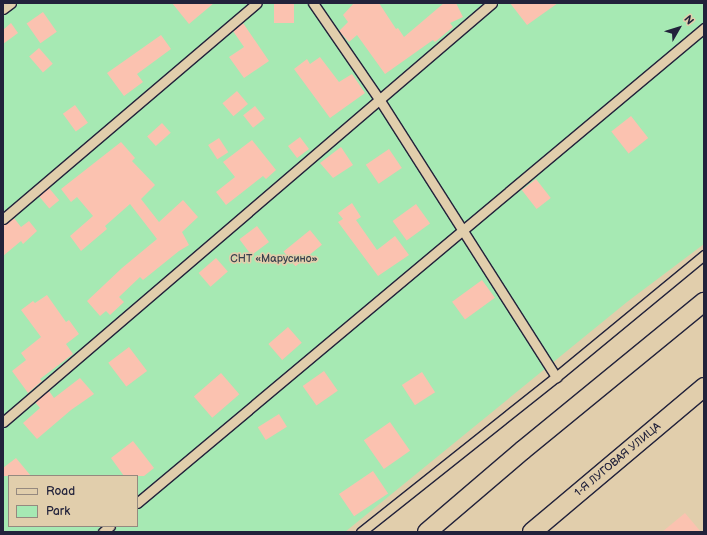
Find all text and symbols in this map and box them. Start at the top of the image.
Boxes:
north arrow [659,8,699,48]
text: N [681,13,696,27]
park label: СНТ «Марусино» [230,252,318,266]
street label: 1-Я ЛУГОВАЯ УЛИЦА [572,420,664,500]
legend [8,475,138,527]
text: Road [46,484,75,499]
text: Park [46,504,70,519]

